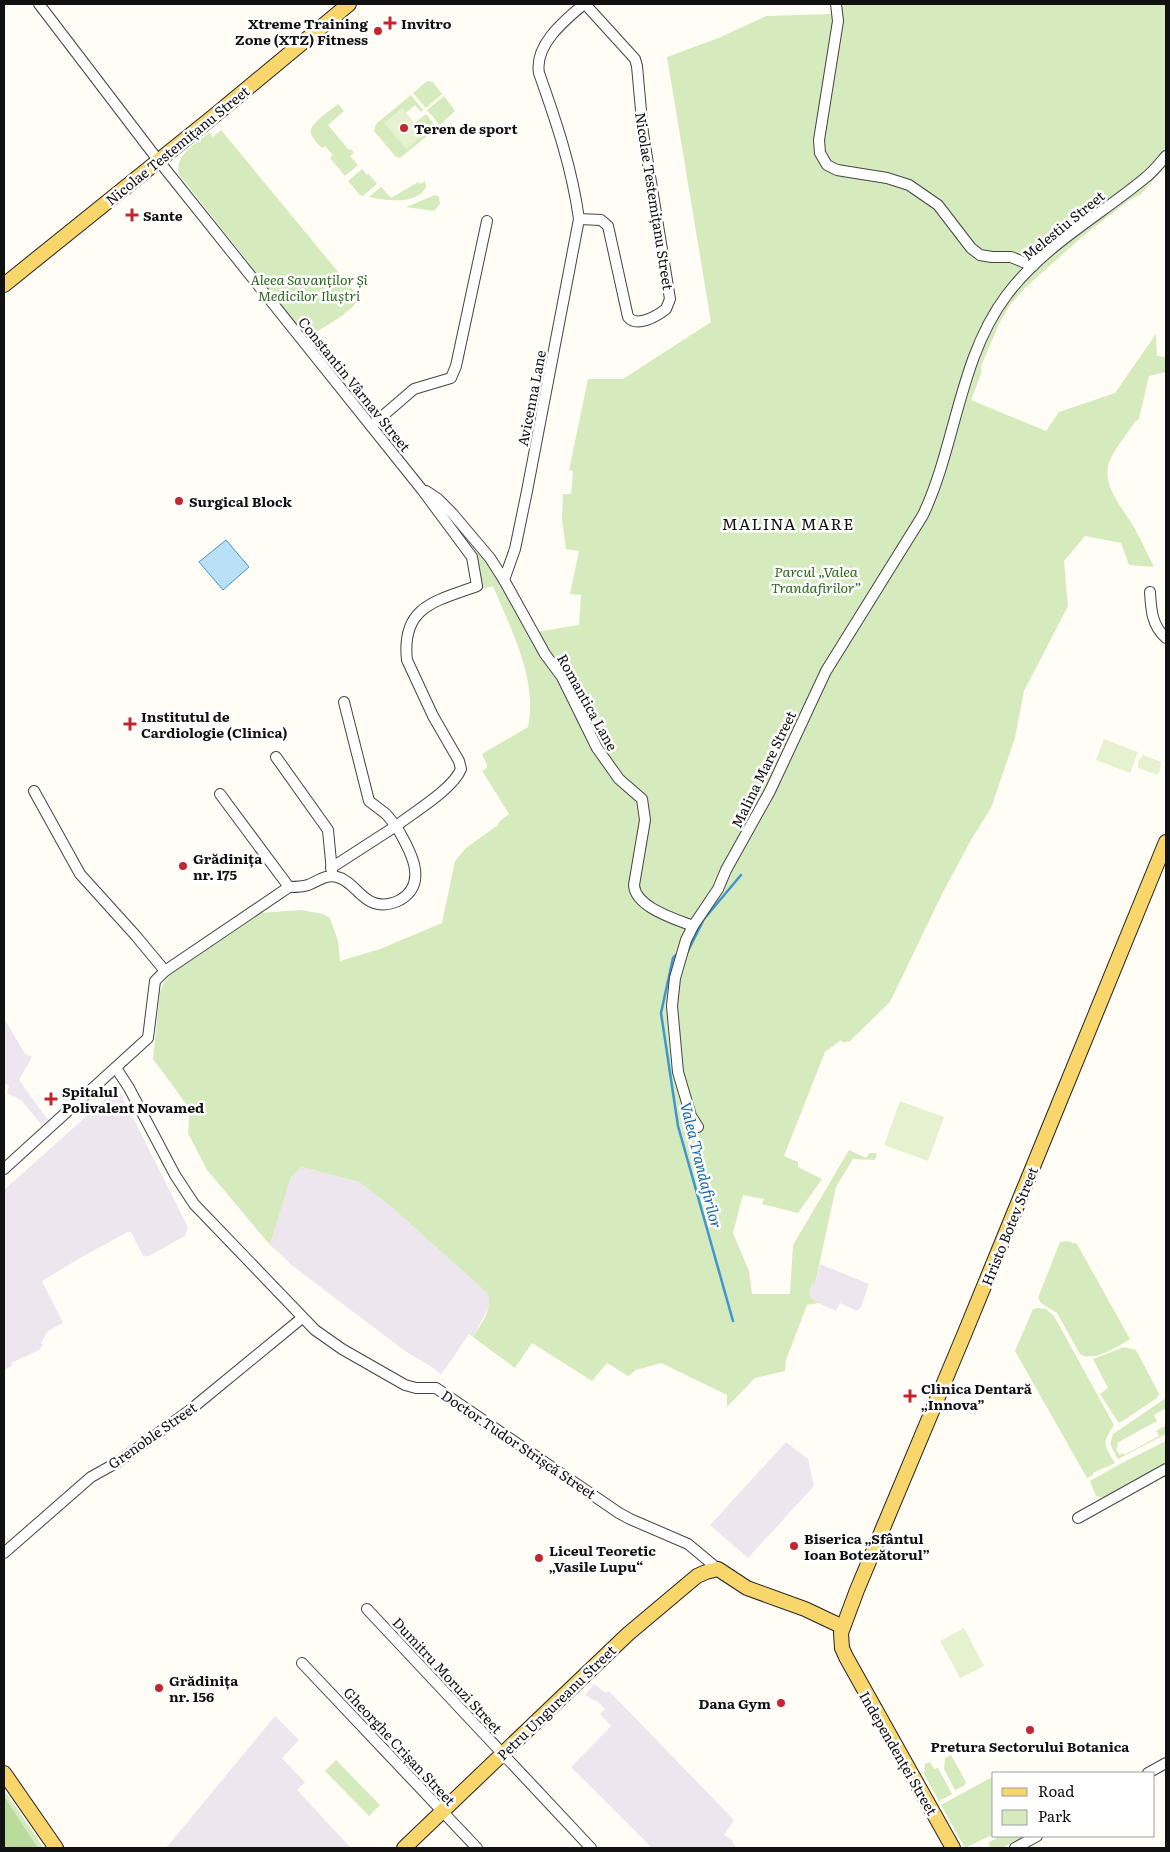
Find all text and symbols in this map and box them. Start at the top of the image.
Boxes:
place label: Xtreme Training Zone (XTZ) Fitness [235,13,369,49]
place label: Invitro [401,13,452,33]
marker: Invitro [383,16,397,30]
marker: Xtreme Training Zone (XTZ) Fitness [372,25,384,37]
street label: Nicolae Testemițanu Street [101,80,253,209]
street label: Nicolae Testemițanu Street [631,111,679,292]
place label: Teren de sport [414,118,518,138]
marker: Teren de sport [398,122,410,134]
street label: Melestiu Street [1018,185,1109,264]
place label: Sante [143,205,183,225]
marker: Sante [125,208,139,222]
park label: Aleea Savanților Și Medicilor Iluștri [250,269,369,305]
street label: Constantin Vârnav Street [294,312,416,456]
street label: Avicenna Lane [512,348,550,448]
place label: Surgical Block [189,491,293,511]
marker: Surgical Block [173,495,185,507]
district label: MALINA MARE [722,511,854,535]
park label: Parcul „Valea Trandafirilor” [771,561,861,597]
street label: Romantica Lane [553,650,623,754]
place label: Institutul de Cardiologie (Clinica) [141,706,288,742]
street label: Malina Mare Street [726,707,800,831]
marker: Institutul de Cardiologie (Clinica) [123,717,137,731]
place label: Grădinița nr. 175 [193,848,263,884]
marker: Grădinița nr. 175 [177,860,189,872]
place label: Spitalul Polivalent Novamed [62,1081,204,1117]
marker: Spitalul Polivalent Novamed [44,1092,58,1106]
water label: Valea Trandafirilor [675,1099,729,1231]
street label: Hristo Botev Street [976,1163,1042,1289]
place label: Clinica Dentară „Innova” [921,1378,1033,1414]
street label: Doctor Tudor Strișcă Street [438,1385,600,1503]
marker: Clinica Dentară „Innova” [903,1389,917,1403]
street label: Grenoble Street [104,1397,201,1473]
place label: Biserica „Sfântul Ioan Botezătorul” [804,1528,930,1564]
place label: Liceul Teoretic „Vasile Lupu“ [549,1540,656,1576]
marker: Biserica „Sfântul Ioan Botezătorul” [788,1540,800,1552]
marker: Liceul Teoretic „Vasile Lupu“ [533,1552,545,1564]
street label: Dumitru Moruzi Street [389,1612,508,1738]
street label: Petru Ungureanu Street [492,1640,620,1764]
place label: Grădinița nr. 156 [169,1670,239,1706]
marker: Grădinița nr. 156 [153,1682,165,1694]
street label: Gheorghe Crișan Street [340,1682,461,1810]
street label: Independenței Street [855,1687,943,1819]
place label: Dana Gym [699,1693,771,1713]
marker: Dana Gym [775,1697,787,1709]
marker: Pretura Sectorului Botanica [1024,1724,1036,1736]
place label: Pretura Sectorului Botanica [931,1736,1130,1756]
legend [992,1772,1155,1837]
text: Road [1038,1779,1074,1802]
text: Park [1038,1804,1072,1827]

